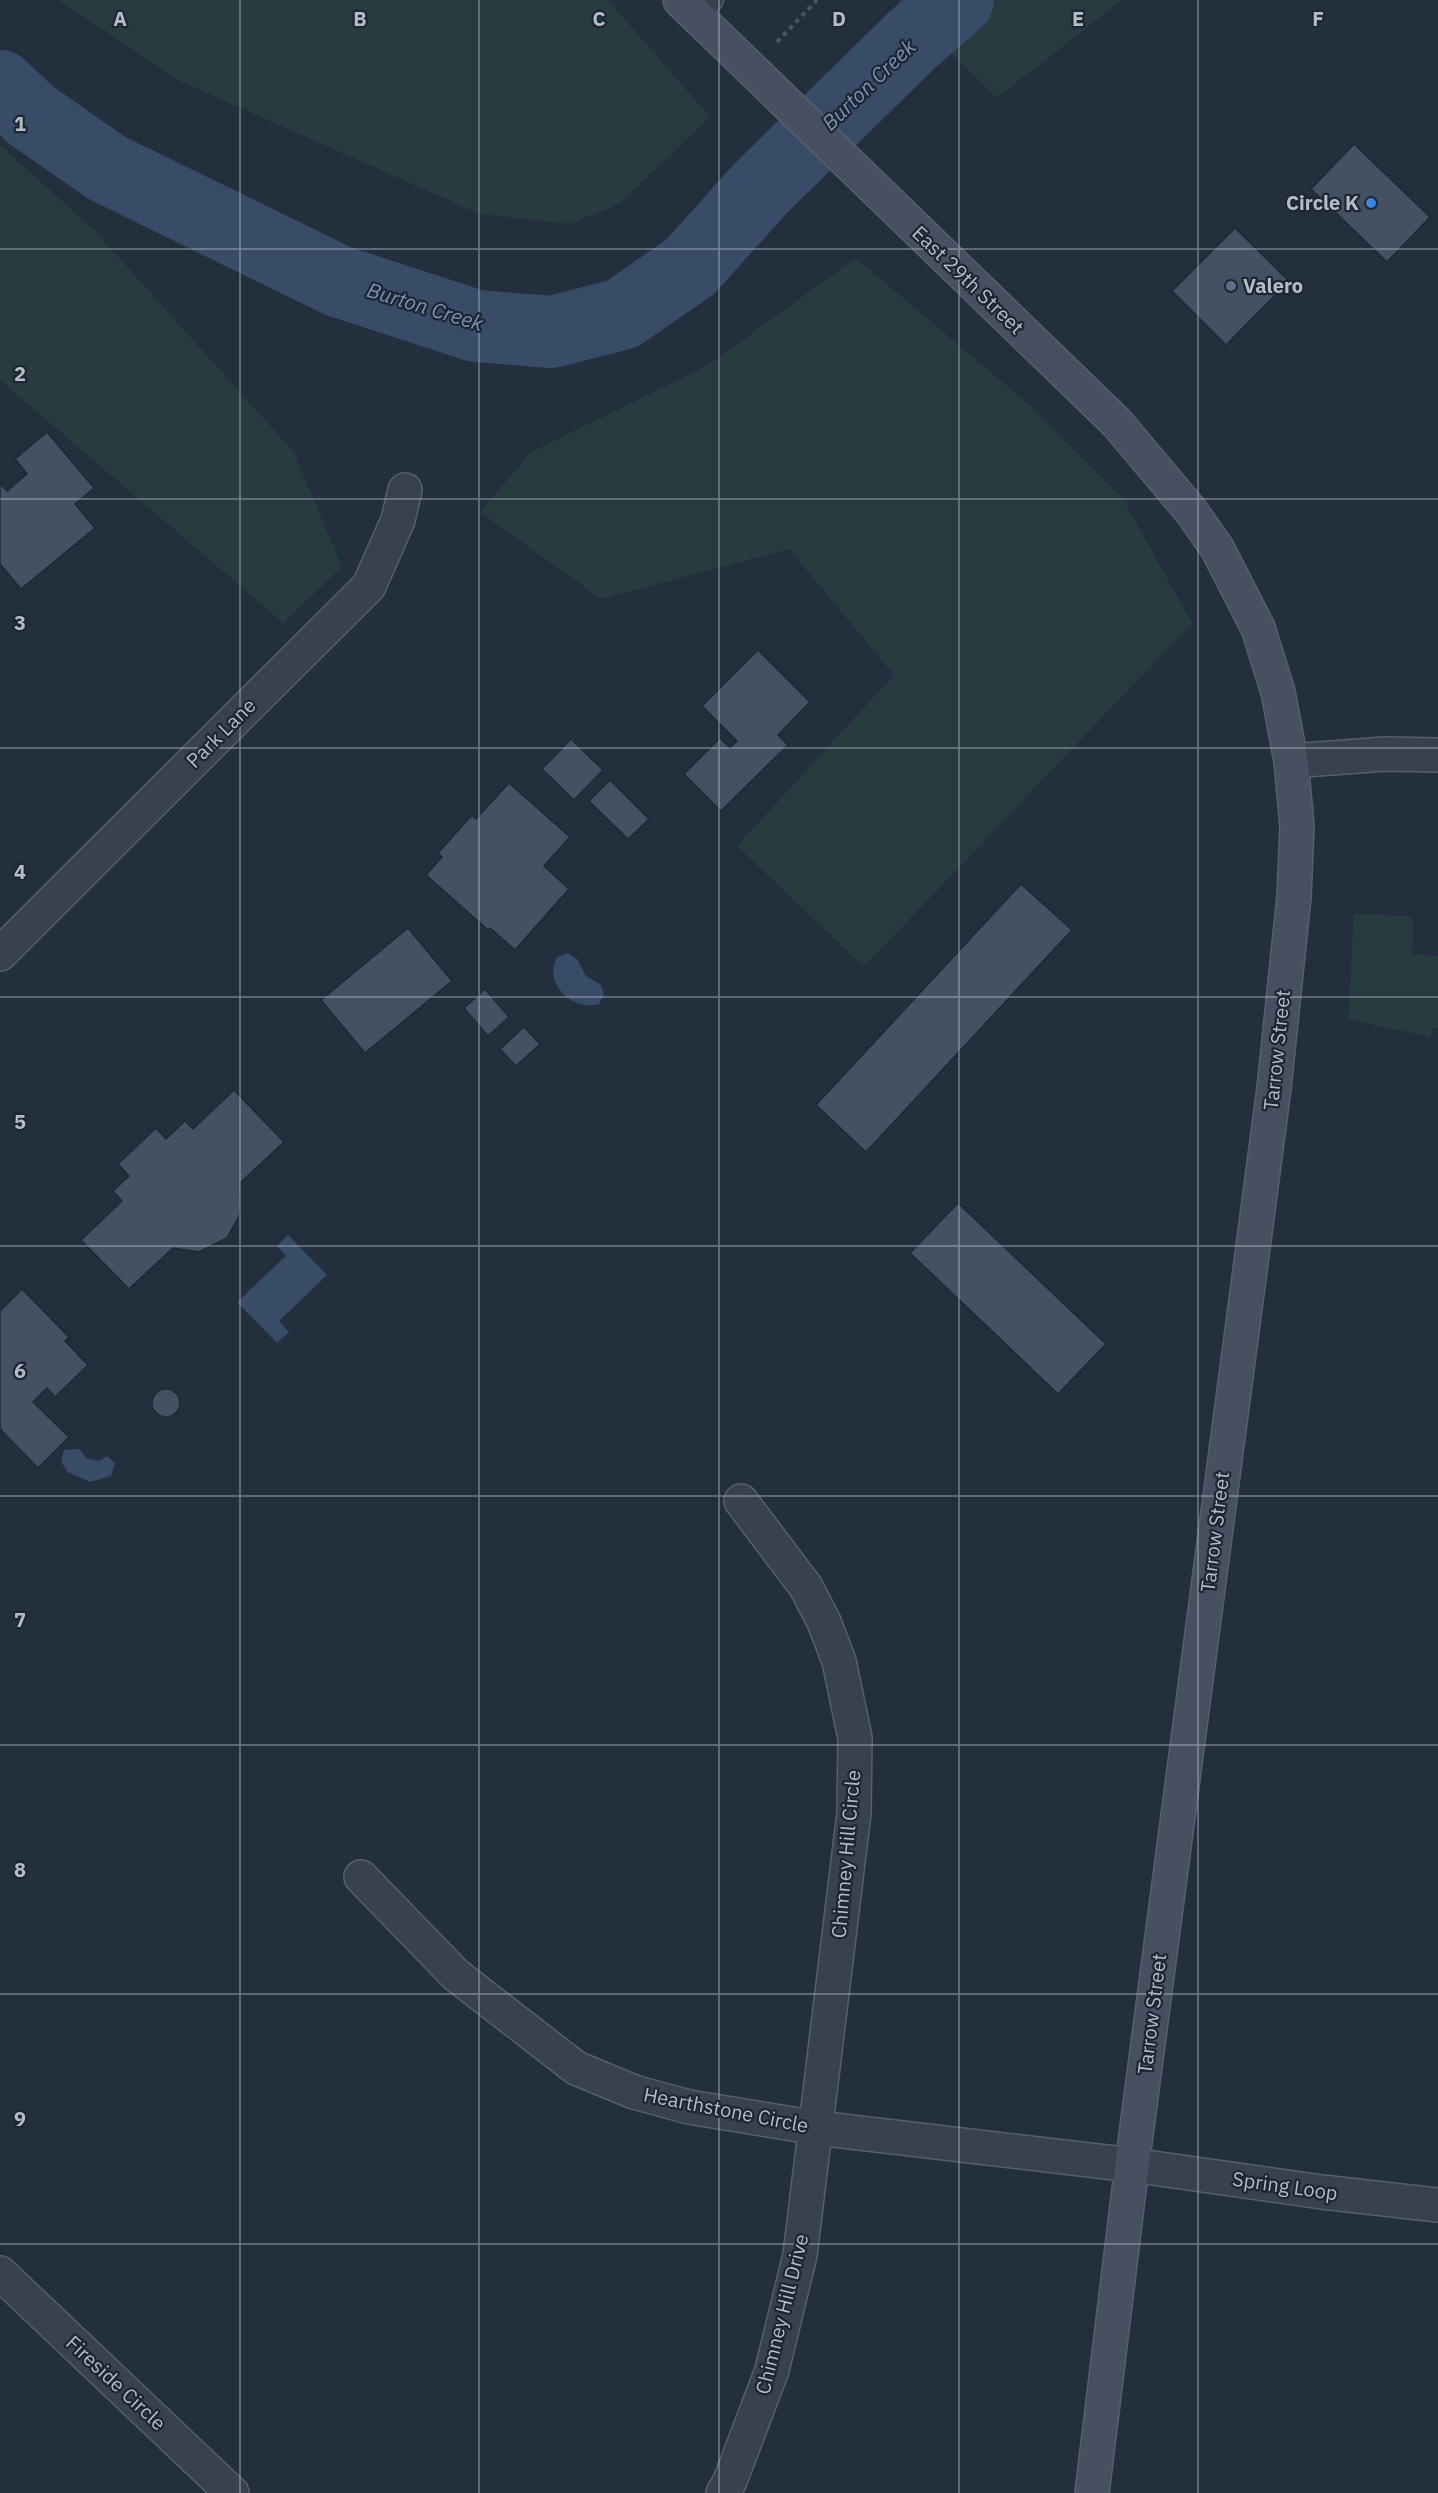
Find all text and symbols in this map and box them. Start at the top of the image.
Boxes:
text: A [113,5,127,32]
text: B [353,5,367,32]
text: C [592,5,606,32]
text: D [832,5,846,32]
text: E [1072,5,1084,32]
text: F [1312,5,1324,32]
water label: Burton Creek [815,32,922,136]
text: 1 [14,110,26,137]
place label: Circle K [1286,189,1359,216]
marker: Circle K [1364,196,1378,210]
street label: East 29th Street [907,219,1030,340]
place label: Valero [1243,272,1303,299]
water label: Burton Creek [364,275,488,337]
marker: Valero [1224,279,1238,293]
text: 2 [14,360,26,387]
text: 3 [14,609,26,636]
street label: Park Lane [180,692,261,773]
text: 4 [14,858,26,885]
street label: Tarrow Street [1257,988,1296,1112]
text: 5 [14,1108,26,1135]
text: 6 [14,1357,26,1384]
street label: Tarrow Street [1194,1470,1235,1594]
text: 7 [14,1606,26,1633]
street label: Chimney Hill Circle [825,1769,866,1939]
text: 8 [14,1856,26,1883]
street label: Tarrow Street [1131,1952,1172,2076]
street label: Hearthstone Circle [641,2080,811,2139]
text: 9 [14,2105,26,2132]
street label: Spring Loop [1231,2165,1339,2206]
street label: Chimney Hill Drive [749,2231,814,2397]
street label: Fireside Circle [60,2329,172,2436]

